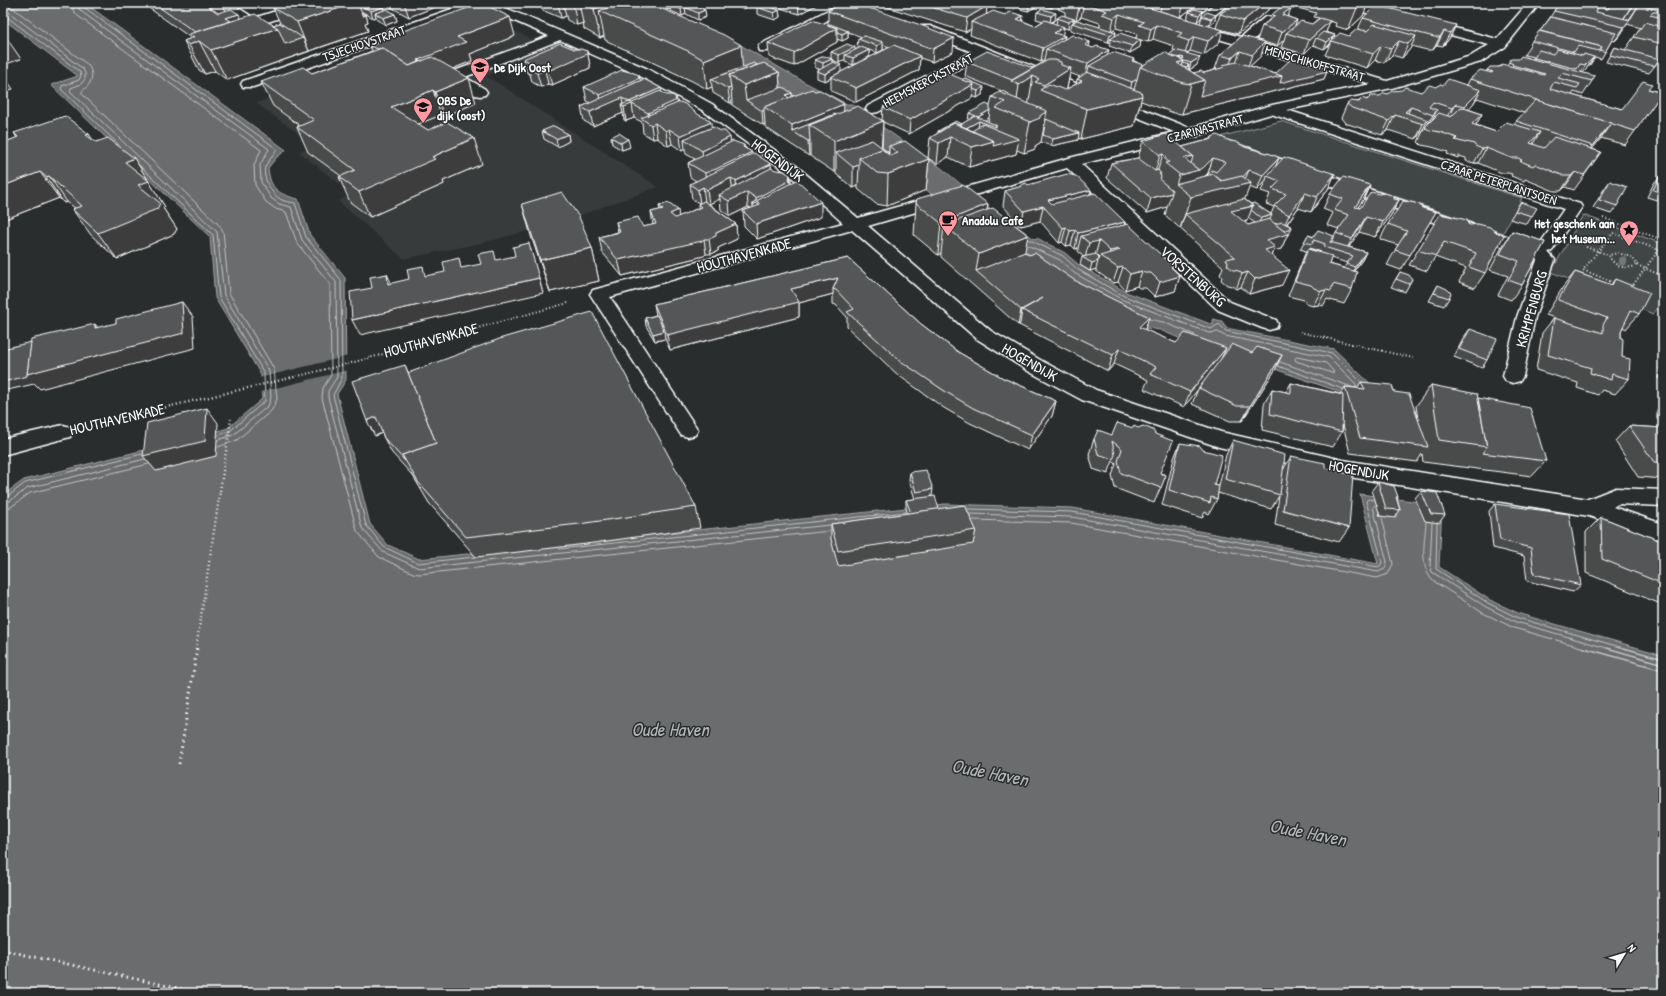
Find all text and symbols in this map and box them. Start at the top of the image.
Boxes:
street label: TSJECHOVSTRAAT [320,20,409,66]
street label: MENSCHIKOFFSTRAAT [1263,40,1368,86]
street label: HEEMSKERCKSTRAAT [879,48,977,112]
school or university icon: De Dijk Oost [469,56,491,84]
place label: De Dijk Oost [494,58,551,76]
place label: OBS De dijk (oost) [437,91,486,124]
school or university icon: OBS De dijk (oost) [412,96,434,124]
street label: CZARINASTRAAT [1165,109,1246,147]
street label: HOGENDIJK [747,133,809,187]
street label: CZAAR PETERPLANTSOEN [1439,155,1560,209]
cafe icon: Anadolu Cafe [937,209,959,237]
place label: Anadolu Cafe [962,211,1024,229]
place label: Het geschenk aan het Museum... [1534,214,1615,247]
place icon: Het geschenk aan het Museum... [1618,219,1640,247]
street label: HOUTHAVENKADE [694,232,794,278]
street label: VORSTENBURG [1156,241,1231,312]
street label: KRIMPENBURG [1510,267,1552,350]
street label: HOUTHAVENKADE [381,317,481,363]
street label: HOGENDIJK [998,338,1062,386]
street label: HOUTHAVENKADE [67,398,167,440]
street label: HOGENDIJK [1327,454,1391,486]
water label: Oude Haven [631,716,710,742]
water label: Oude Haven [949,752,1032,792]
water label: Oude Haven [1267,812,1350,852]
north arrow [1604,934,1644,974]
text: N [1625,941,1639,955]

